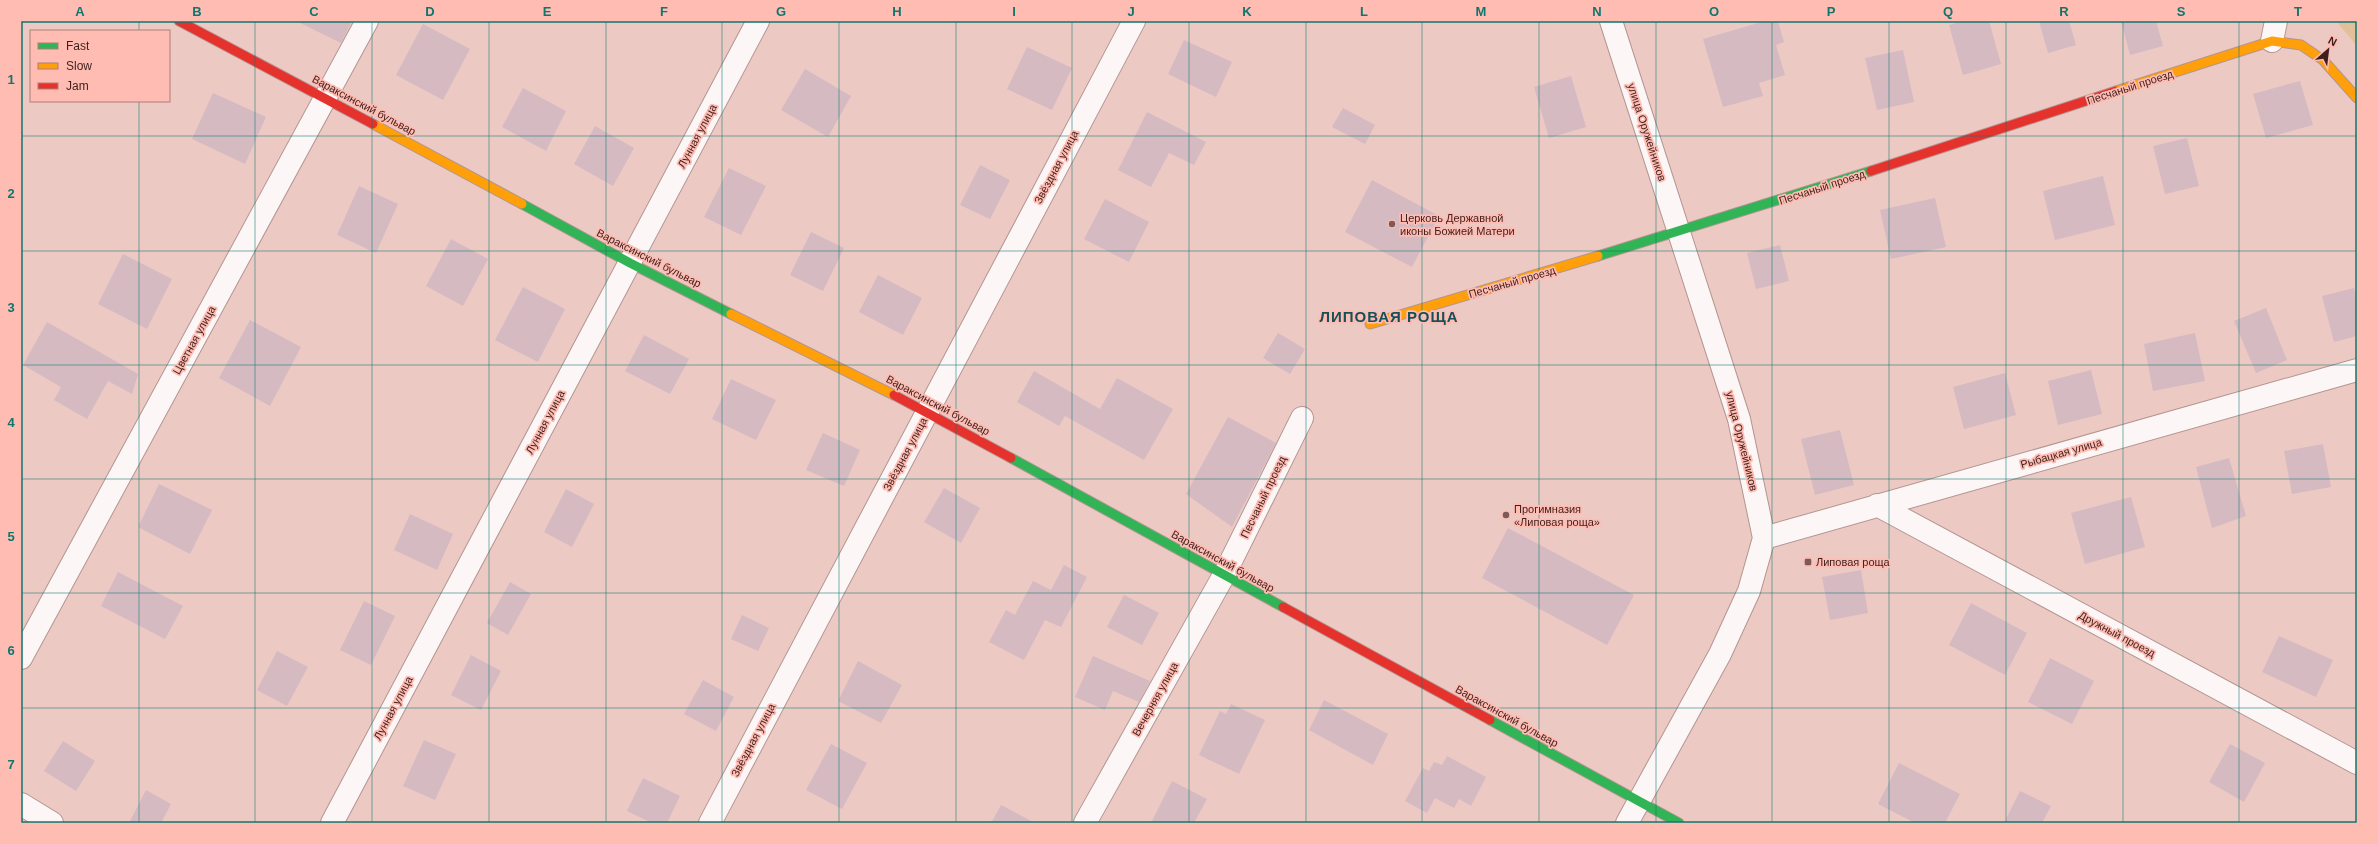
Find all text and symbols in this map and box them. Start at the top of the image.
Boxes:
text: A [75,4,85,19]
text: B [192,4,202,19]
text: C [309,4,319,19]
text: D [425,4,435,19]
text: E [543,4,552,19]
text: F [660,4,668,19]
text: G [776,4,786,19]
text: H [892,4,902,19]
text: I [1012,4,1016,19]
text: J [1127,4,1135,19]
text: K [1242,4,1252,19]
text: L [1360,4,1368,19]
text: M [1476,4,1486,19]
text: N [1592,4,1602,19]
text: O [1709,4,1719,19]
text: P [1827,4,1836,19]
text: Q [1943,4,1953,19]
text: R [2059,4,2069,19]
text: S [2177,4,2186,19]
text: T [2294,4,2302,19]
legend [30,30,170,102]
north arrow [2308,30,2348,70]
text: N [2326,34,2339,48]
text: Fast [66,39,90,53]
text: Slow [66,59,92,73]
street label: Песчаный проезд [2085,67,2175,107]
text: 1 [7,72,15,87]
street label: Вараксинский бульвар [310,73,418,137]
text: Jam [66,79,89,93]
street label: улица Оружейников [1625,82,1669,183]
street label: Лунная улица [675,101,719,170]
street label: Звёздная улица [1032,128,1081,206]
street label: Песчаный проезд [1777,167,1867,207]
text: 2 [7,186,15,201]
place label: Церковь Державной иконы Божией Матери [1400,212,1515,237]
marker: Церковь Державной иконы Божией Матери [1387,219,1397,229]
street label: Вараксинский бульвар [595,226,703,290]
street label: Песчаный проезд [1467,264,1557,300]
text: 3 [7,300,15,315]
street label: Цветная улица [170,303,218,376]
district label: ЛИПОВАЯ РОЩА [1319,308,1459,325]
street label: Вараксинский бульвар [884,373,992,437]
street label: Лунная улица [523,387,567,456]
street label: улица Оружейников [1724,390,1760,492]
text: 4 [7,415,15,430]
street label: Звёздная улица [881,415,930,493]
street label: Рыбацкая улица [2019,435,2104,470]
street label: Песчаный проезд [1238,454,1288,540]
place label: Прогимназия «Липовая роща» [1514,503,1600,528]
marker: Прогимназия «Липовая роща» [1501,510,1511,520]
street label: Вараксинский бульвар [1170,528,1276,594]
text: 5 [7,529,15,544]
place label: Липовая роща [1816,556,1891,568]
marker: Липовая роща [1803,557,1813,567]
street label: Дружный проезд [2077,609,2158,659]
text: 6 [7,643,15,658]
street label: Вечерняя улица [1130,659,1181,738]
street label: Лунная улица [371,673,415,742]
street label: Вараксинский бульвар [1454,683,1560,749]
street label: Звёздная улица [729,701,778,779]
text: 7 [7,757,15,772]

